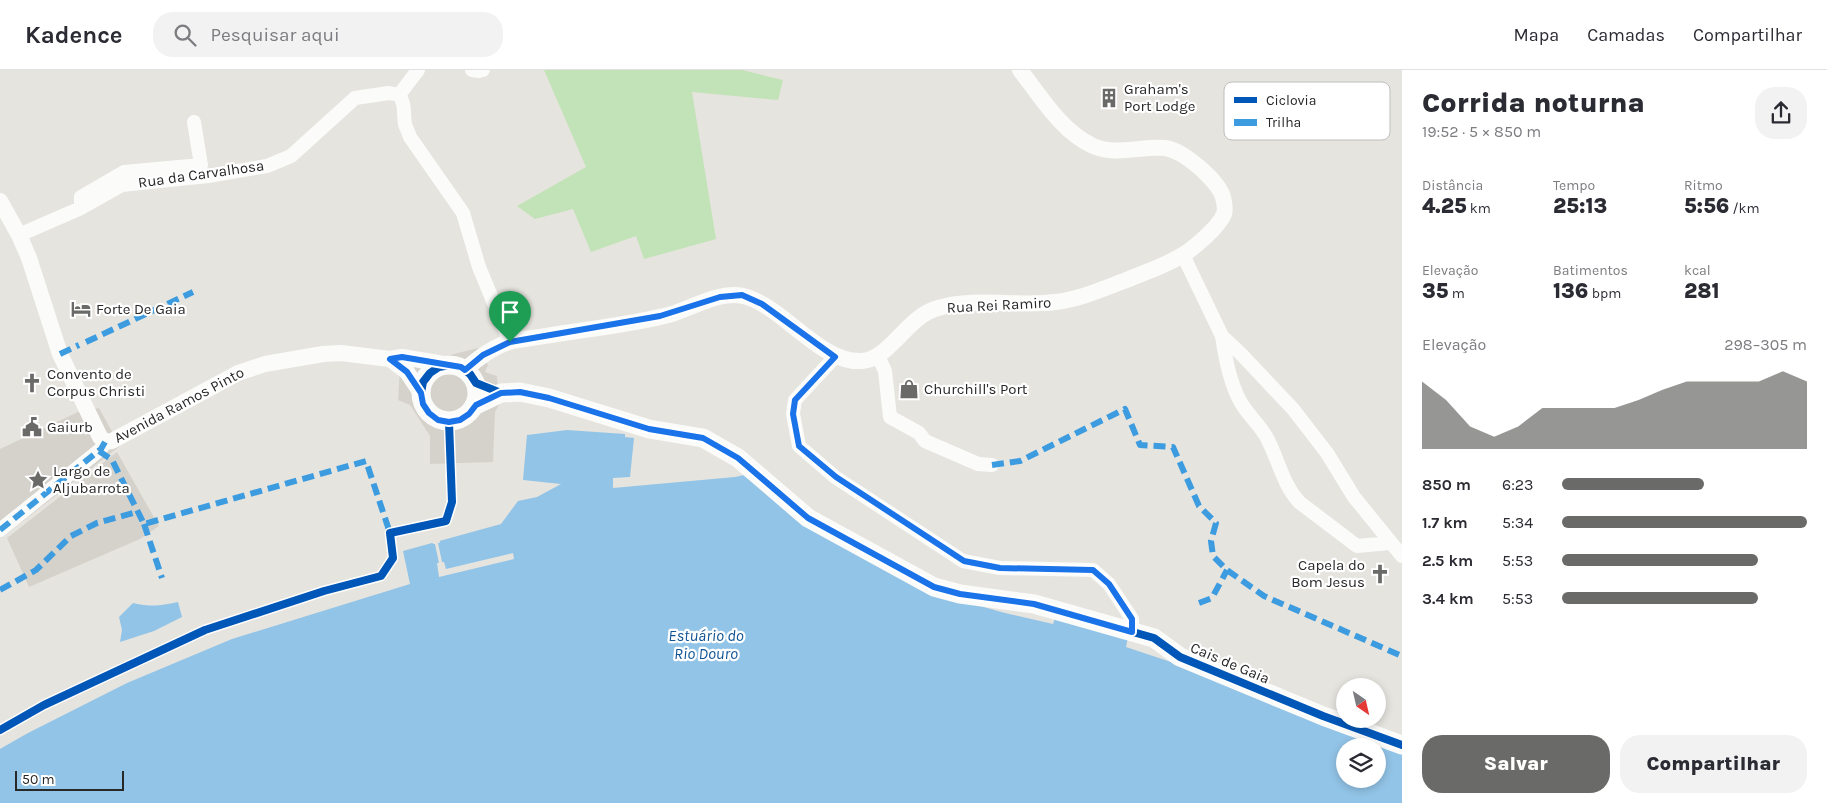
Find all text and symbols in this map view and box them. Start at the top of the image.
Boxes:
search box [153,12,503,57]
text: Kadence [25,21,123,49]
icon: search [171,21,199,49]
text: Pesquisar aqui [211,24,340,46]
text: Mapa [1514,24,1559,46]
text: Camadas [1587,24,1665,46]
text: Compartilhar [1693,24,1802,46]
place label: Graham's Port Lodge [1124,80,1195,115]
legend [1224,82,1390,140]
text: Corrida noturna [1422,86,1645,119]
building icon: Graham's Port Lodge [1098,87,1120,109]
button: share [1755,87,1807,139]
text: Ciclovia [1266,92,1316,109]
text: Trilha [1266,114,1301,131]
text: 19:52 · 5 × 850 m [1422,122,1541,141]
street label: Rua da Carvalhosa [137,156,265,192]
text: Distância [1422,177,1483,194]
text: Tempo [1553,177,1595,194]
text: Ritmo [1684,177,1723,194]
text: 4.25 [1422,194,1467,218]
text: 25:13 [1553,194,1607,218]
text: 5:56 [1684,194,1729,218]
text: km [1467,200,1491,217]
text: /km [1729,200,1760,217]
text: Elevação [1422,262,1478,279]
text: Batimentos [1553,262,1628,279]
text: kcal [1684,262,1711,279]
text: 35 [1422,279,1448,303]
text: 136 [1553,279,1588,303]
text: 281 [1684,279,1720,303]
text: m [1448,285,1465,302]
text: bpm [1588,285,1621,302]
pin [489,291,531,342]
street label: Rua Rei Ramiro [946,293,1052,317]
hotel icon: Forte De Gaia [70,298,92,320]
icon: arrive [496,298,524,326]
place label: Forte De Gaia [96,300,186,318]
text: Elevação [1422,335,1486,354]
text: 298–305 m [1724,335,1807,354]
street label: Avenida Ramos Pinto [111,363,247,447]
place label: Convento de Corpus Christi [47,365,145,400]
church icon: Convento de Corpus Christi [21,372,43,394]
shop icon: Churchill's Port [898,378,920,400]
place label: Churchill's Port [924,380,1028,398]
public building icon: Gaiurb [21,416,43,438]
place label: Gaiurb [47,418,93,436]
place label: Largo de Aljubarrota [53,462,130,497]
place icon: Largo de Aljubarrota [27,469,49,491]
text: 850 m [1422,475,1471,494]
text: 6:23 [1502,475,1534,494]
text: 1.7 km [1422,513,1468,532]
text: 5:34 [1502,513,1533,532]
text: 2.5 km [1422,551,1473,570]
text: 5:53 [1502,551,1533,570]
place label: Capela do Bom Jesus [1291,556,1365,591]
church icon: Capela do Bom Jesus [1369,563,1391,585]
text: 3.4 km [1422,589,1474,608]
text: 5:53 [1502,589,1533,608]
water label: Estuário do Rio Douro [668,626,744,663]
street label: Cais de Gaia [1188,638,1272,688]
north arrow [1336,678,1386,728]
map controls [1336,678,1386,788]
button: Salvar [1422,735,1610,793]
button: Compartilhar [1620,735,1807,793]
button: layers [1336,738,1386,788]
scale bar [15,768,124,791]
text: 50 m [22,771,55,788]

